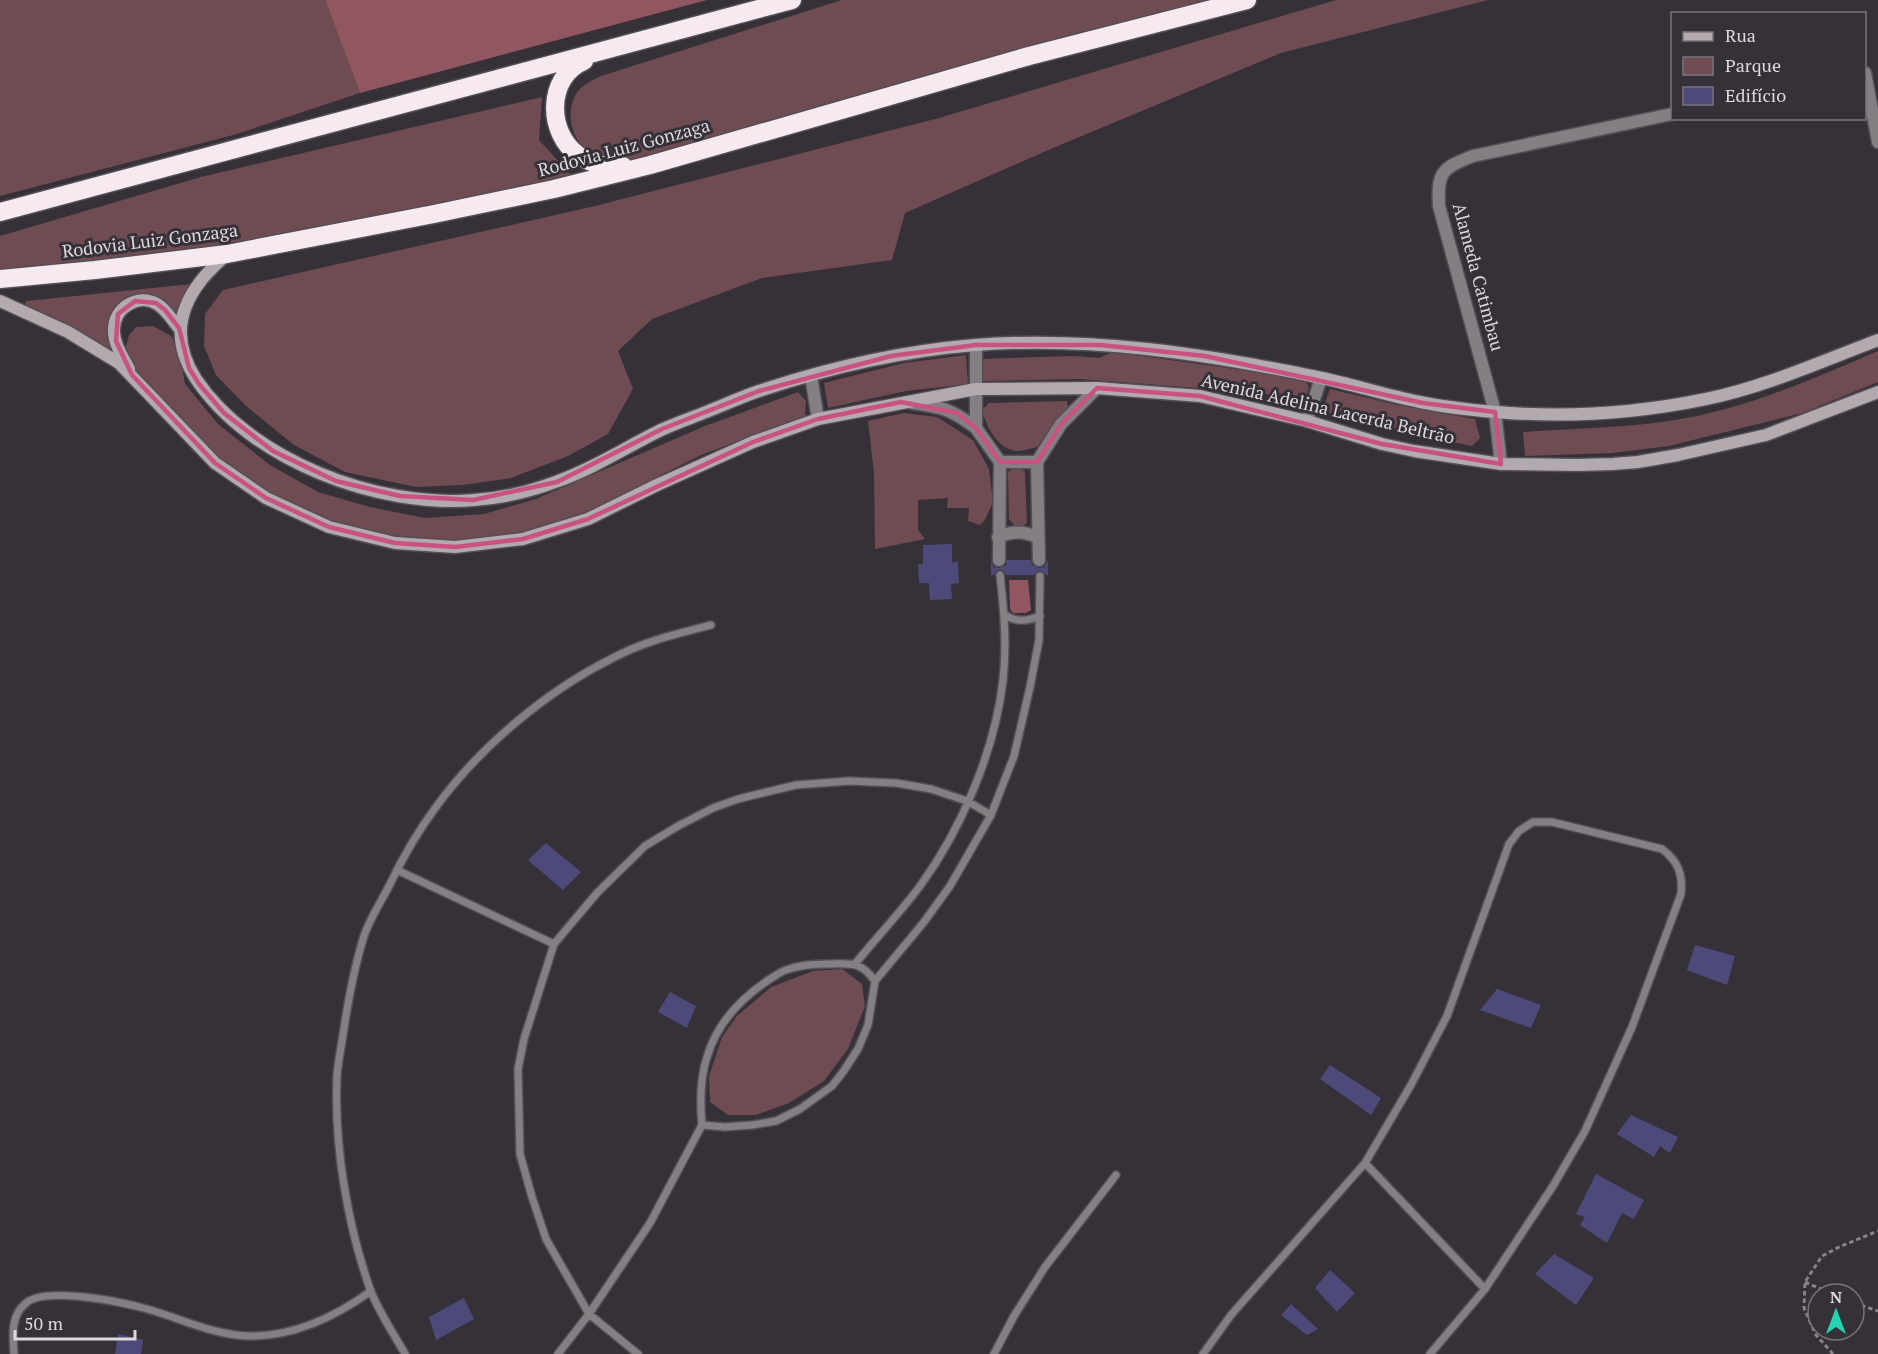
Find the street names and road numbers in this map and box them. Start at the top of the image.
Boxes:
street label: Rodovia Luiz Gonzaga [535,113,712,182]
street label: Alameda Catimbau [1448,200,1510,353]
street label: Rodovia Luiz Gonzaga [61,217,239,263]
street label: Avenida Adelina Lacerda Beltrão [1199,367,1457,449]

